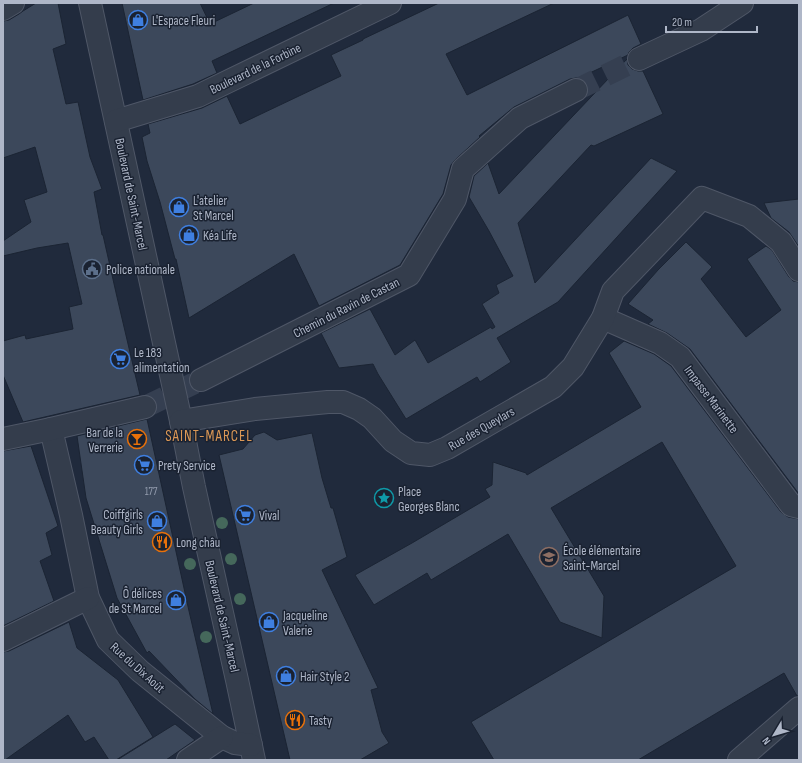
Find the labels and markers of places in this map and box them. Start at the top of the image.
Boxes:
shop icon: L'Espace Fleuri [127,9,149,31]
place label: L'Espace Fleuri [152,13,215,29]
place label: L'atelier St Marcel [193,193,234,224]
shop icon: L'atelier St Marcel [168,196,190,218]
shop icon: Kéa Life [178,224,200,246]
place label: Kéa Life [203,228,237,244]
public building icon: Police nationale [81,258,103,280]
place label: Police nationale [106,262,175,278]
place label: Le 183 alimentation [134,345,190,376]
supermarket icon: Le 183 alimentation [109,348,131,370]
place label: Bar de la Verrerie [86,425,123,456]
bar icon: Bar de la Verrerie [126,428,148,450]
supermarket icon: Prety Service [133,454,155,476]
place label: Prety Service [158,458,216,474]
place label: Place Georges Blanc [398,484,460,515]
place icon: Place Georges Blanc [373,487,395,509]
supermarket icon: Vival [234,504,256,526]
place label: Coiffgirls Beauty Girls [91,507,143,538]
place label: Vival [259,508,280,524]
shop icon: Coiffgirls Beauty Girls [146,510,168,532]
restaurant icon: Long châu [151,531,173,553]
place label: Long châu [176,535,220,551]
place label: École élémentaire Saint-Marcel [563,543,641,574]
school or university icon: École élémentaire Saint-Marcel [538,546,560,568]
place label: Ô délices de St Marcel [109,586,162,617]
shop icon: Ô délices de St Marcel [165,589,187,611]
place label: Jacqueline Valerie [282,608,328,639]
shop icon: Jacqueline Valerie [258,611,280,633]
shop icon: Hair Style 2 [275,665,297,687]
place label: Hair Style 2 [300,669,349,685]
restaurant icon: Tasty [284,709,306,731]
place label: Tasty [309,713,332,729]

